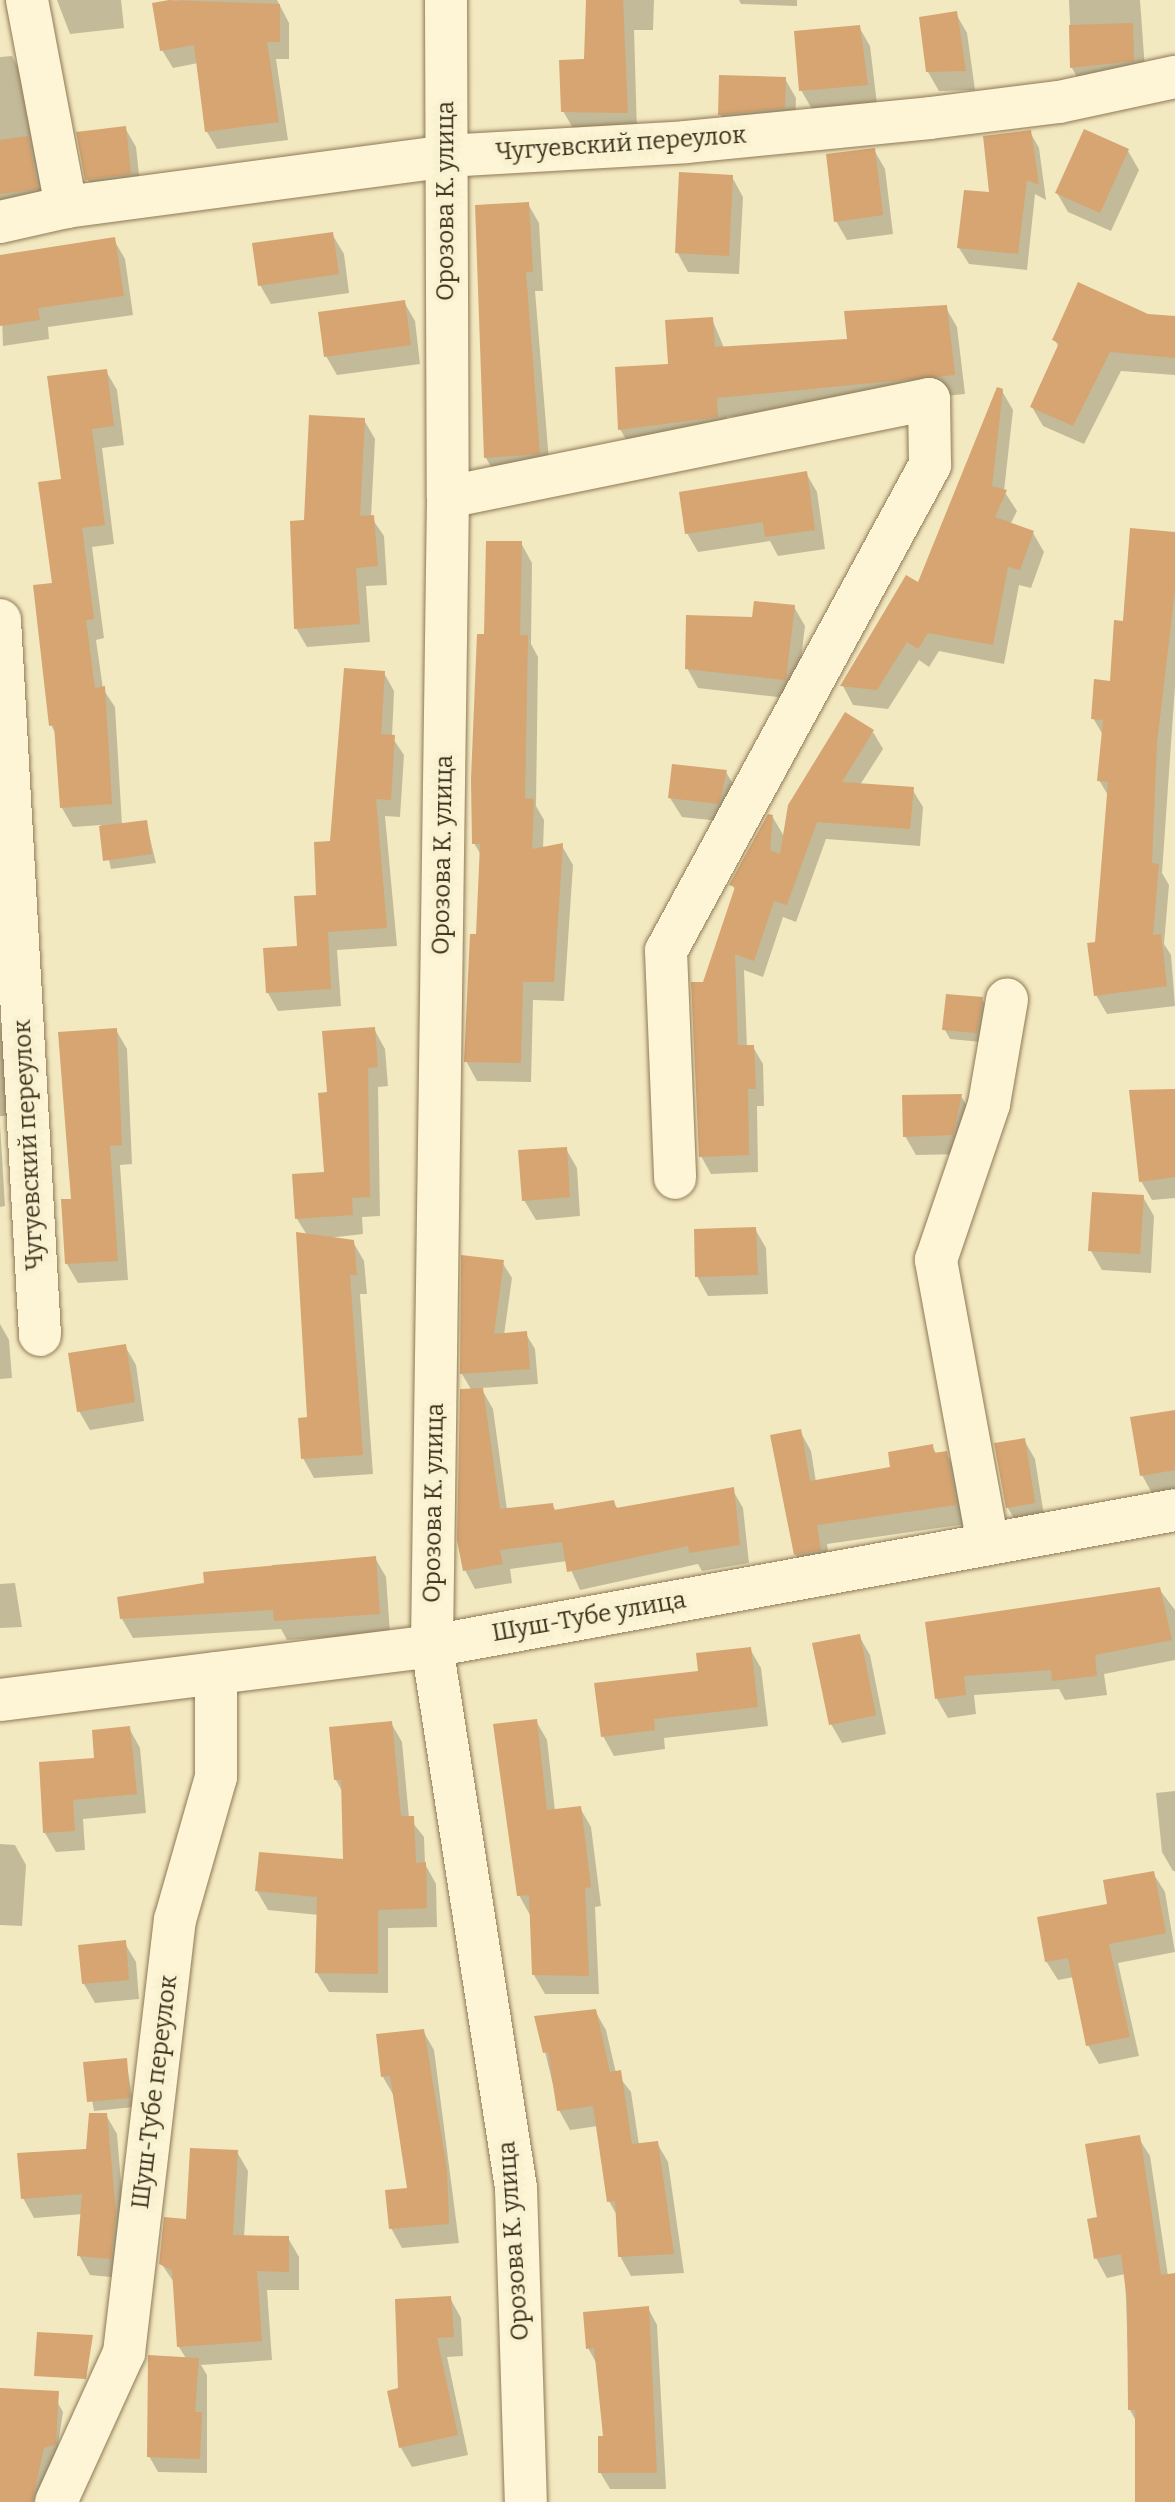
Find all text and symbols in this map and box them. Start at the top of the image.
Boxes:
street label: Орозова К. улица [432,101,460,301]
street label: Чугуевский переулок [495,121,747,167]
street label: Орозова К. улица [427,755,459,955]
street label: Чугуевский переулок [8,1019,50,1271]
street label: Орозова К. улица [418,1403,450,1603]
street label: Шуш-Тубе улица [490,1586,688,1648]
street label: Шуш-Тубе переулок [126,1974,184,2210]
street label: Орозова К. улица [493,2140,535,2342]

